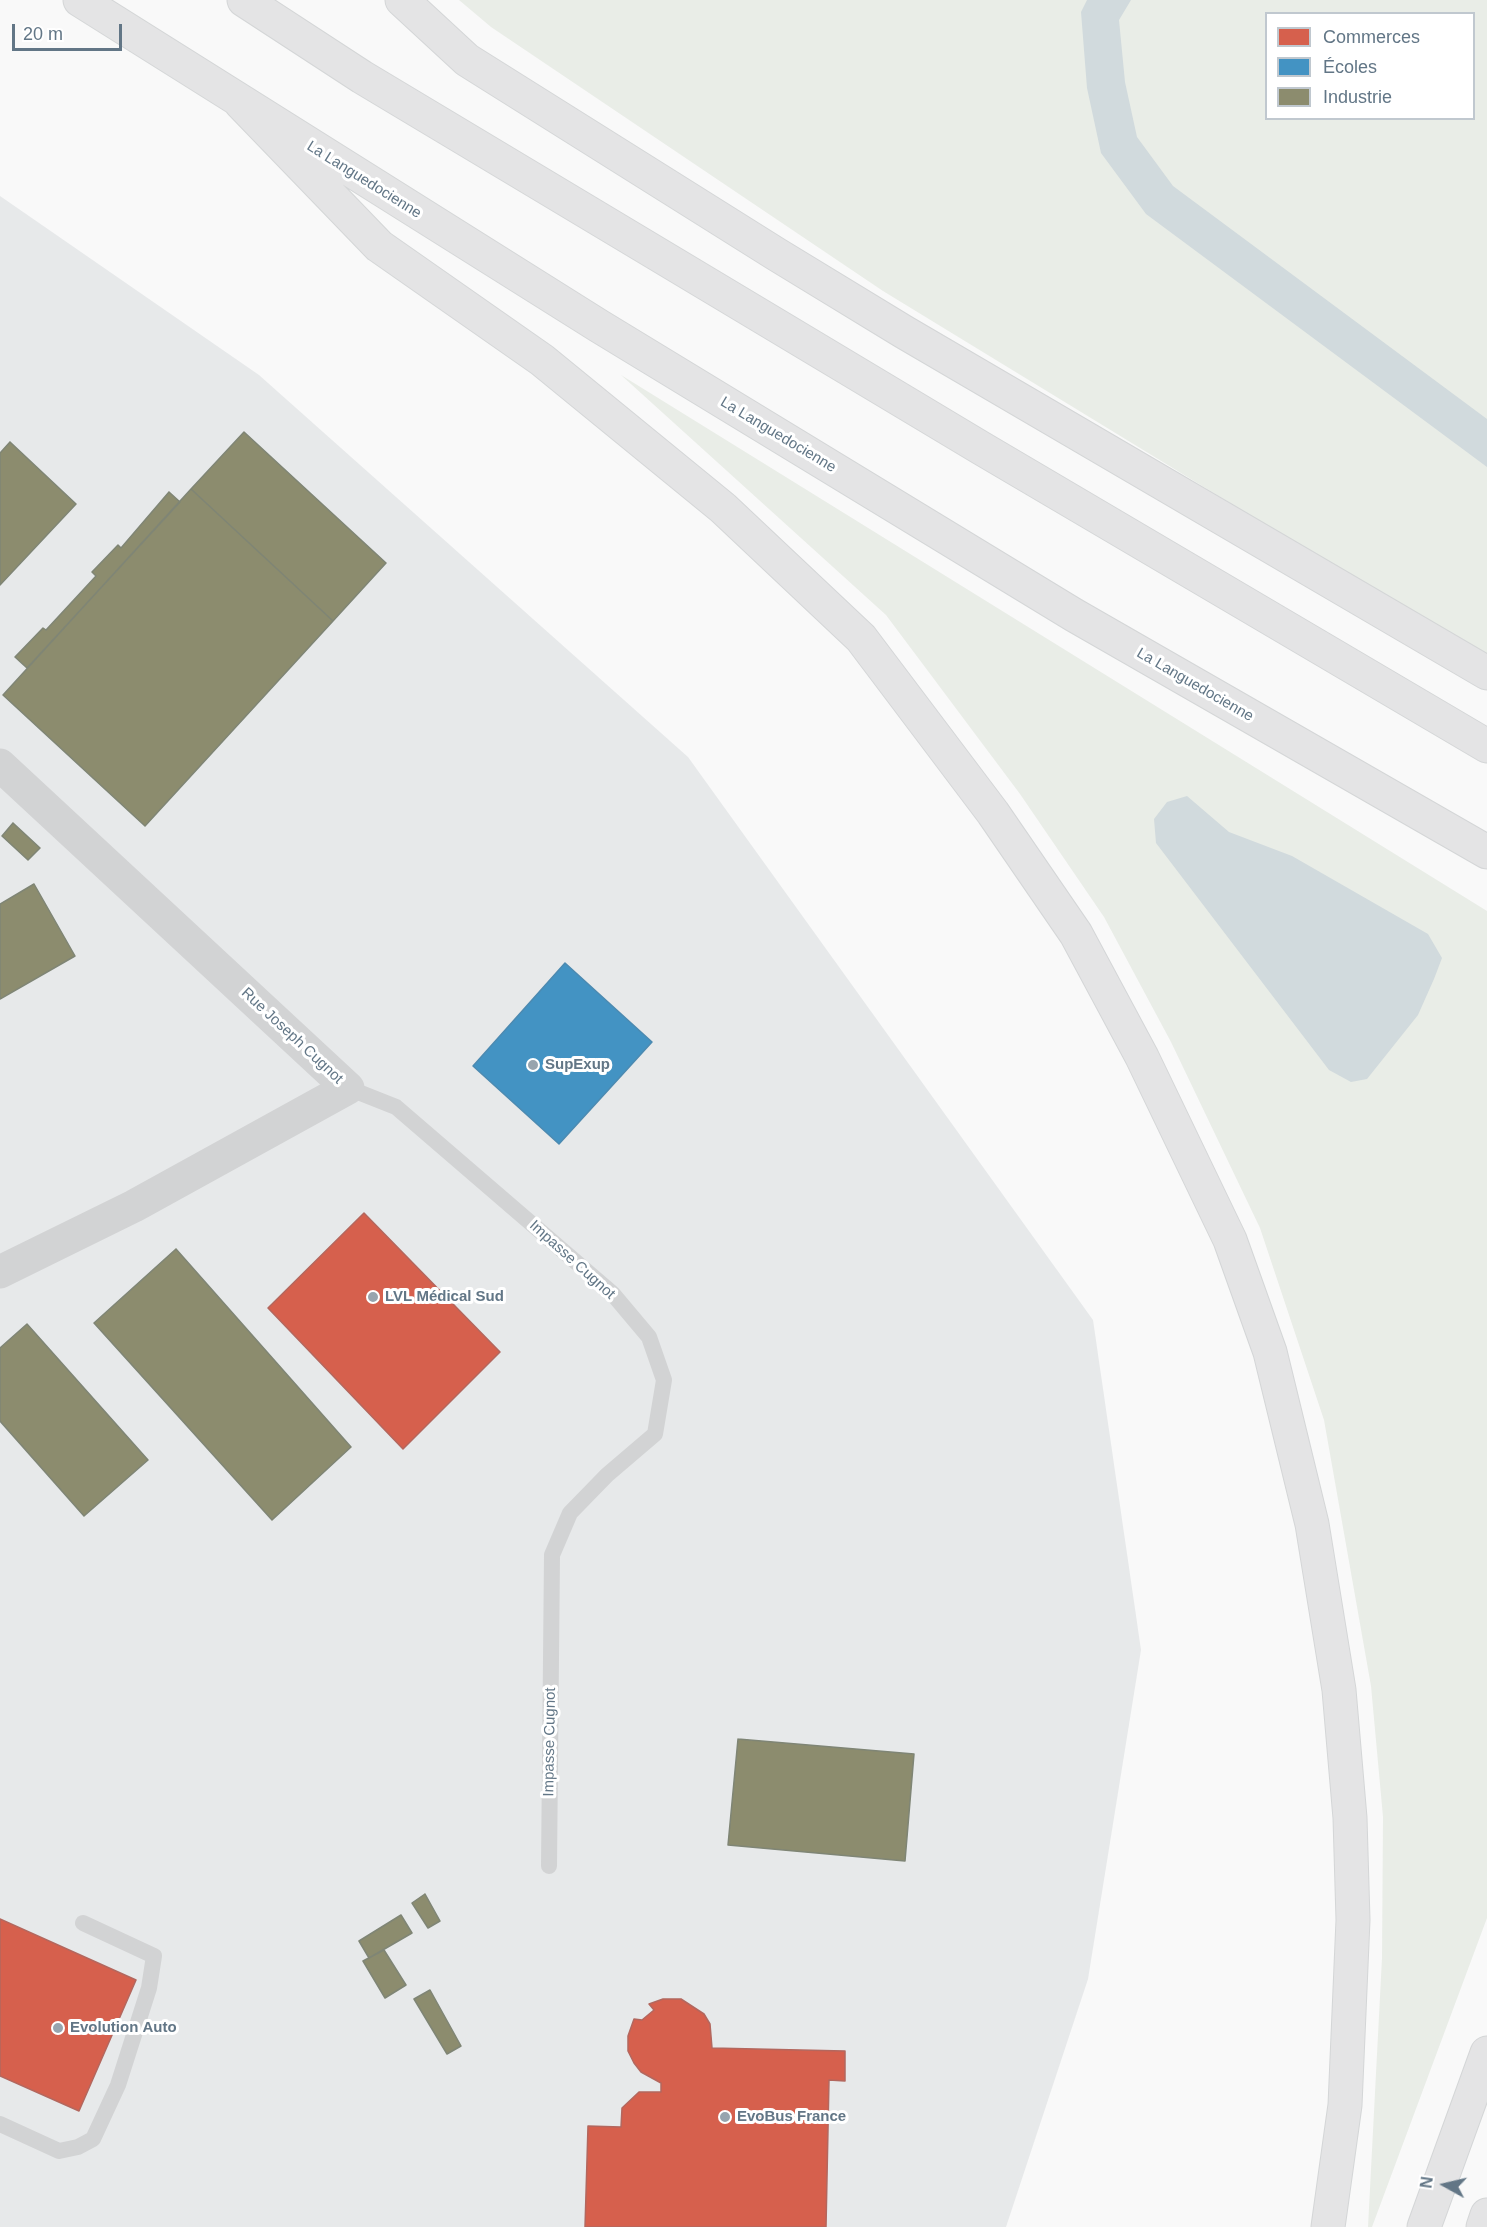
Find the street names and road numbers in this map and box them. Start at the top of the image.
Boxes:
street label: La Languedocienne [303,137,425,223]
street label: La Languedocienne [717,393,839,477]
street label: La Languedocienne [1133,644,1257,726]
street label: Rue Joseph Cugnot [237,984,347,1088]
street label: Impasse Cugnot [525,1217,619,1303]
street label: Impasse Cugnot [540,1687,560,1797]

